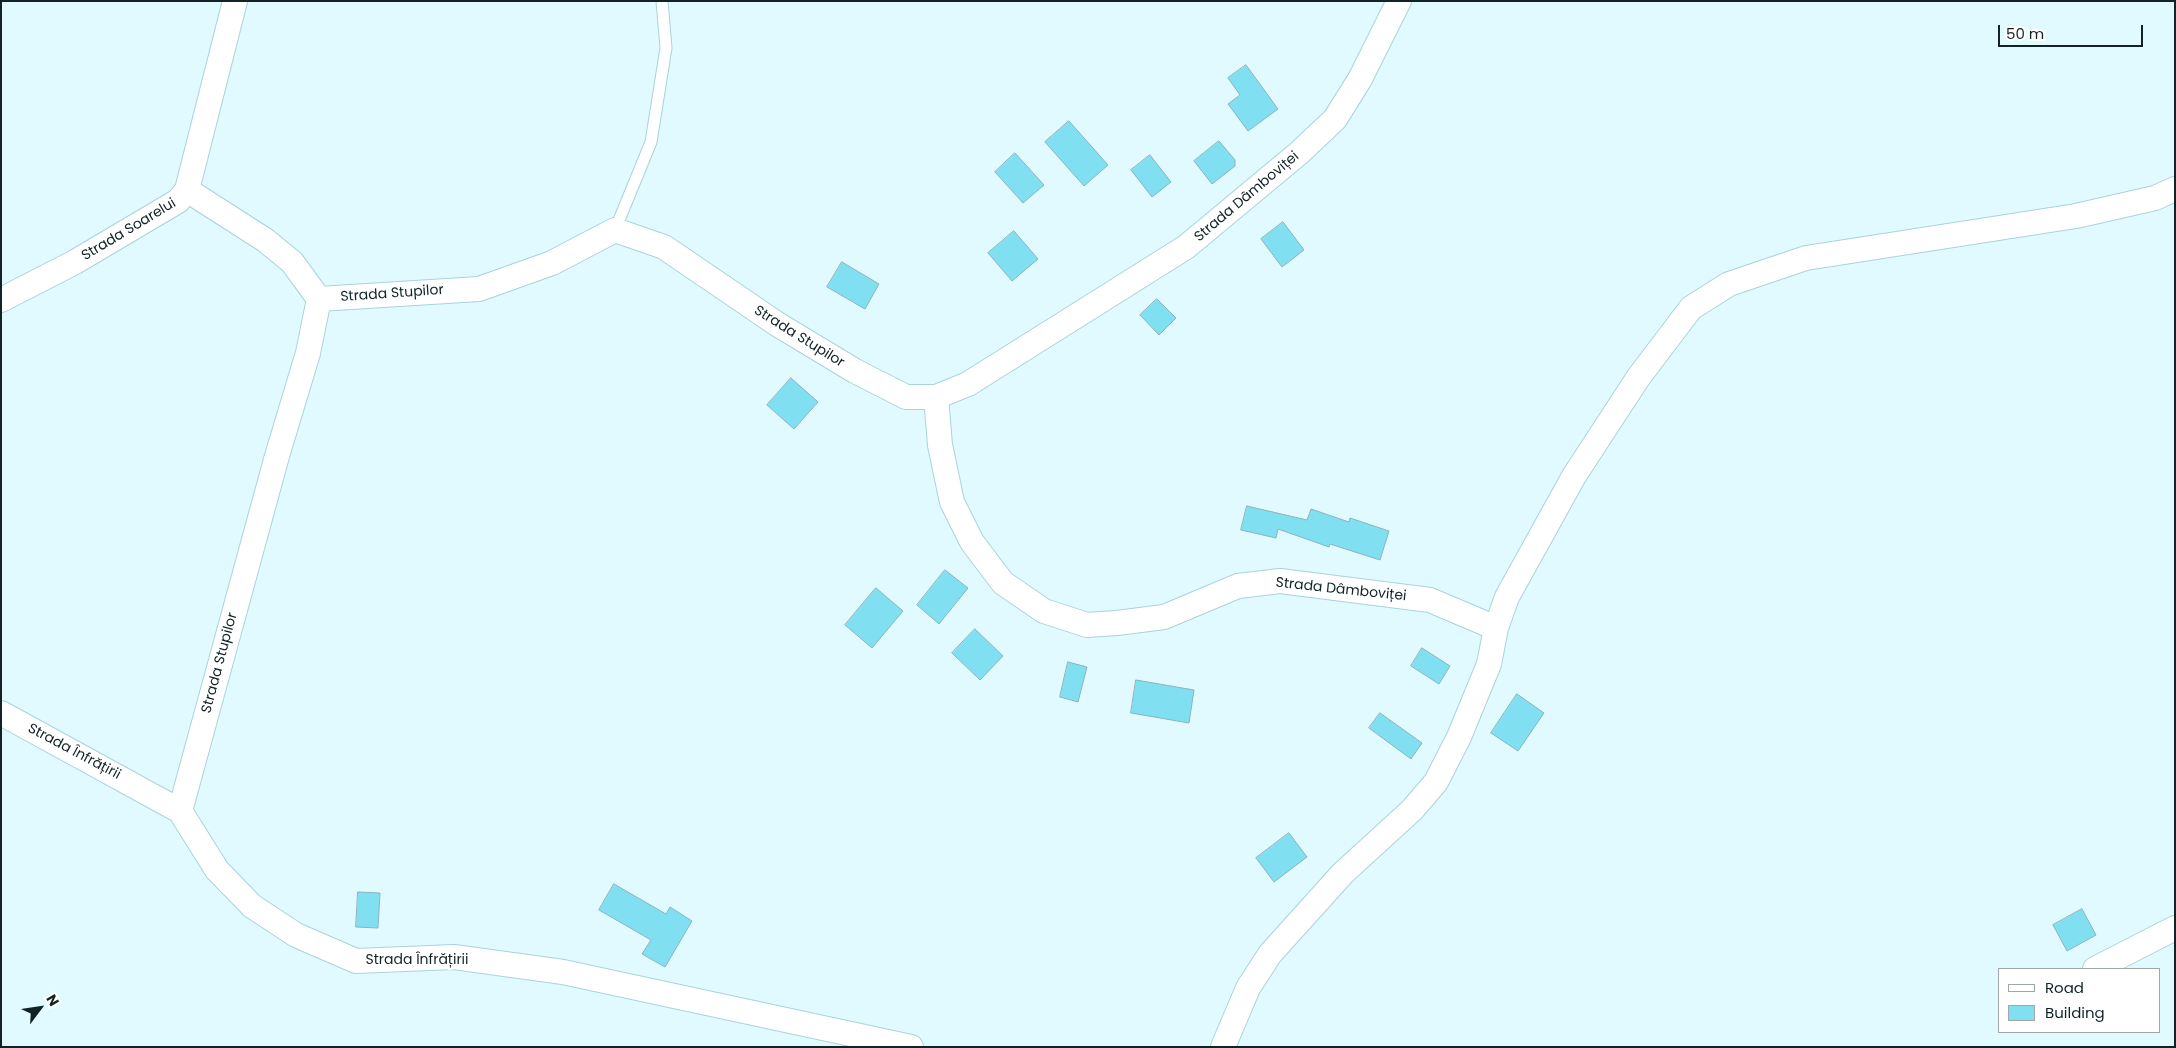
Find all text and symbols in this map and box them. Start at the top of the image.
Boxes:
scale bar [2001,15,2146,47]
text: 50 m [2006,23,2044,44]
street label: Strada Dâmboviței [1191,148,1303,246]
street label: Strada Soarelui [79,195,179,265]
street label: Strada Stupilor [340,282,444,306]
street label: Strada Stupilor [751,302,847,372]
street label: Strada Dâmboviței [1275,575,1407,605]
street label: Strada Stupilor [198,611,242,715]
street label: Strada Înfrățirii [25,720,123,784]
street label: Strada Înfrățirii [365,952,469,968]
legend [1998,968,2161,1033]
text: Road [2045,977,2084,998]
north arrow [15,983,65,1033]
text: N [42,991,64,1010]
text: Building [2045,1002,2105,1023]

